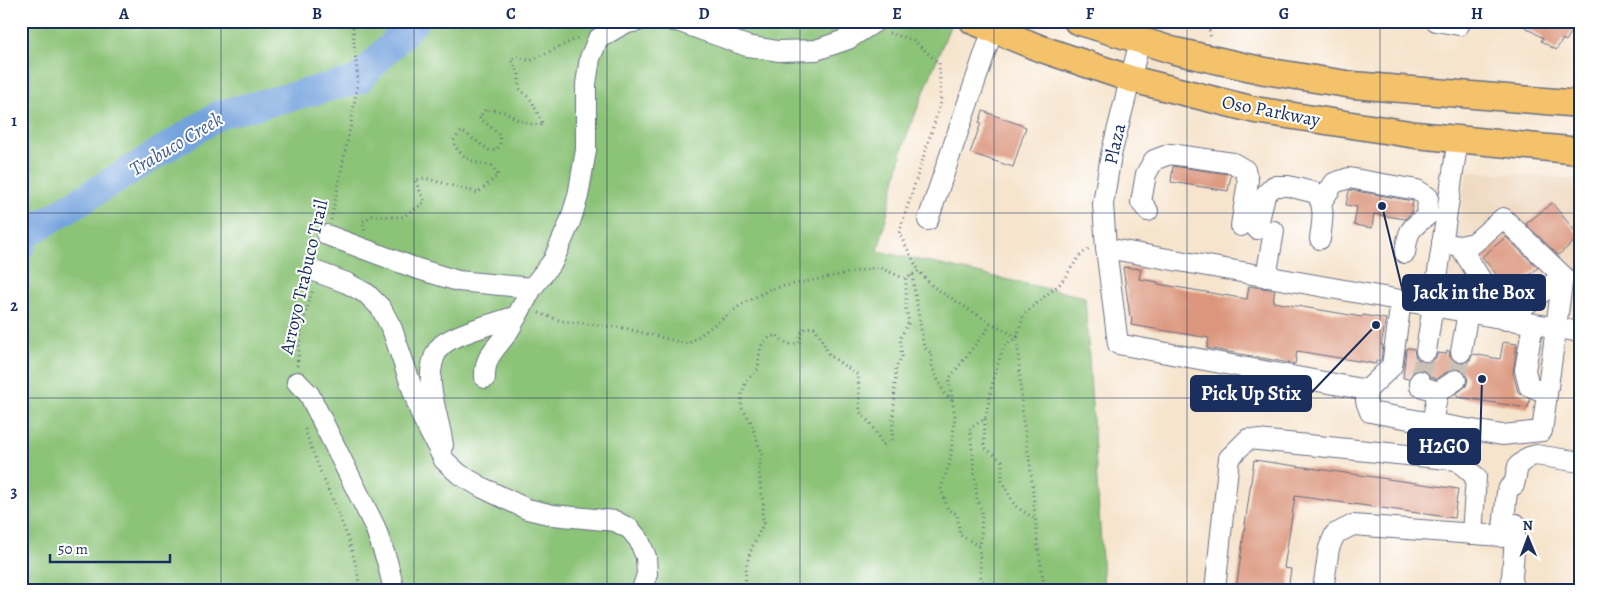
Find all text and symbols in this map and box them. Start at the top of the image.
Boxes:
text: A [118,3,130,25]
text: B [312,3,322,25]
text: C [506,3,516,25]
text: D [698,3,710,25]
text: E [892,3,902,25]
text: F [1086,3,1095,25]
text: G [1279,3,1289,25]
text: H [1471,3,1483,25]
street label: Oso Parkway [1220,89,1323,133]
water label: Trabuco Creek [124,106,228,182]
text: 1 [11,110,17,132]
street label: Plaza [1098,121,1132,167]
street label: Arroyo Trabuco Trail [273,197,335,358]
callout: Jack in the Box [1403,275,1545,310]
text: Jack in the Box [1413,279,1535,306]
text: 2 [10,295,18,317]
callout: Pick Up Stix [1191,376,1311,411]
text: Pick Up Stix [1201,380,1301,407]
callout: H2GO [1408,429,1480,464]
text: H2GO [1418,433,1470,460]
text: 3 [11,481,18,503]
north arrow [1504,514,1554,564]
text: N [1523,516,1533,535]
scale bar [50,531,170,563]
text: 50 m [58,539,88,559]

